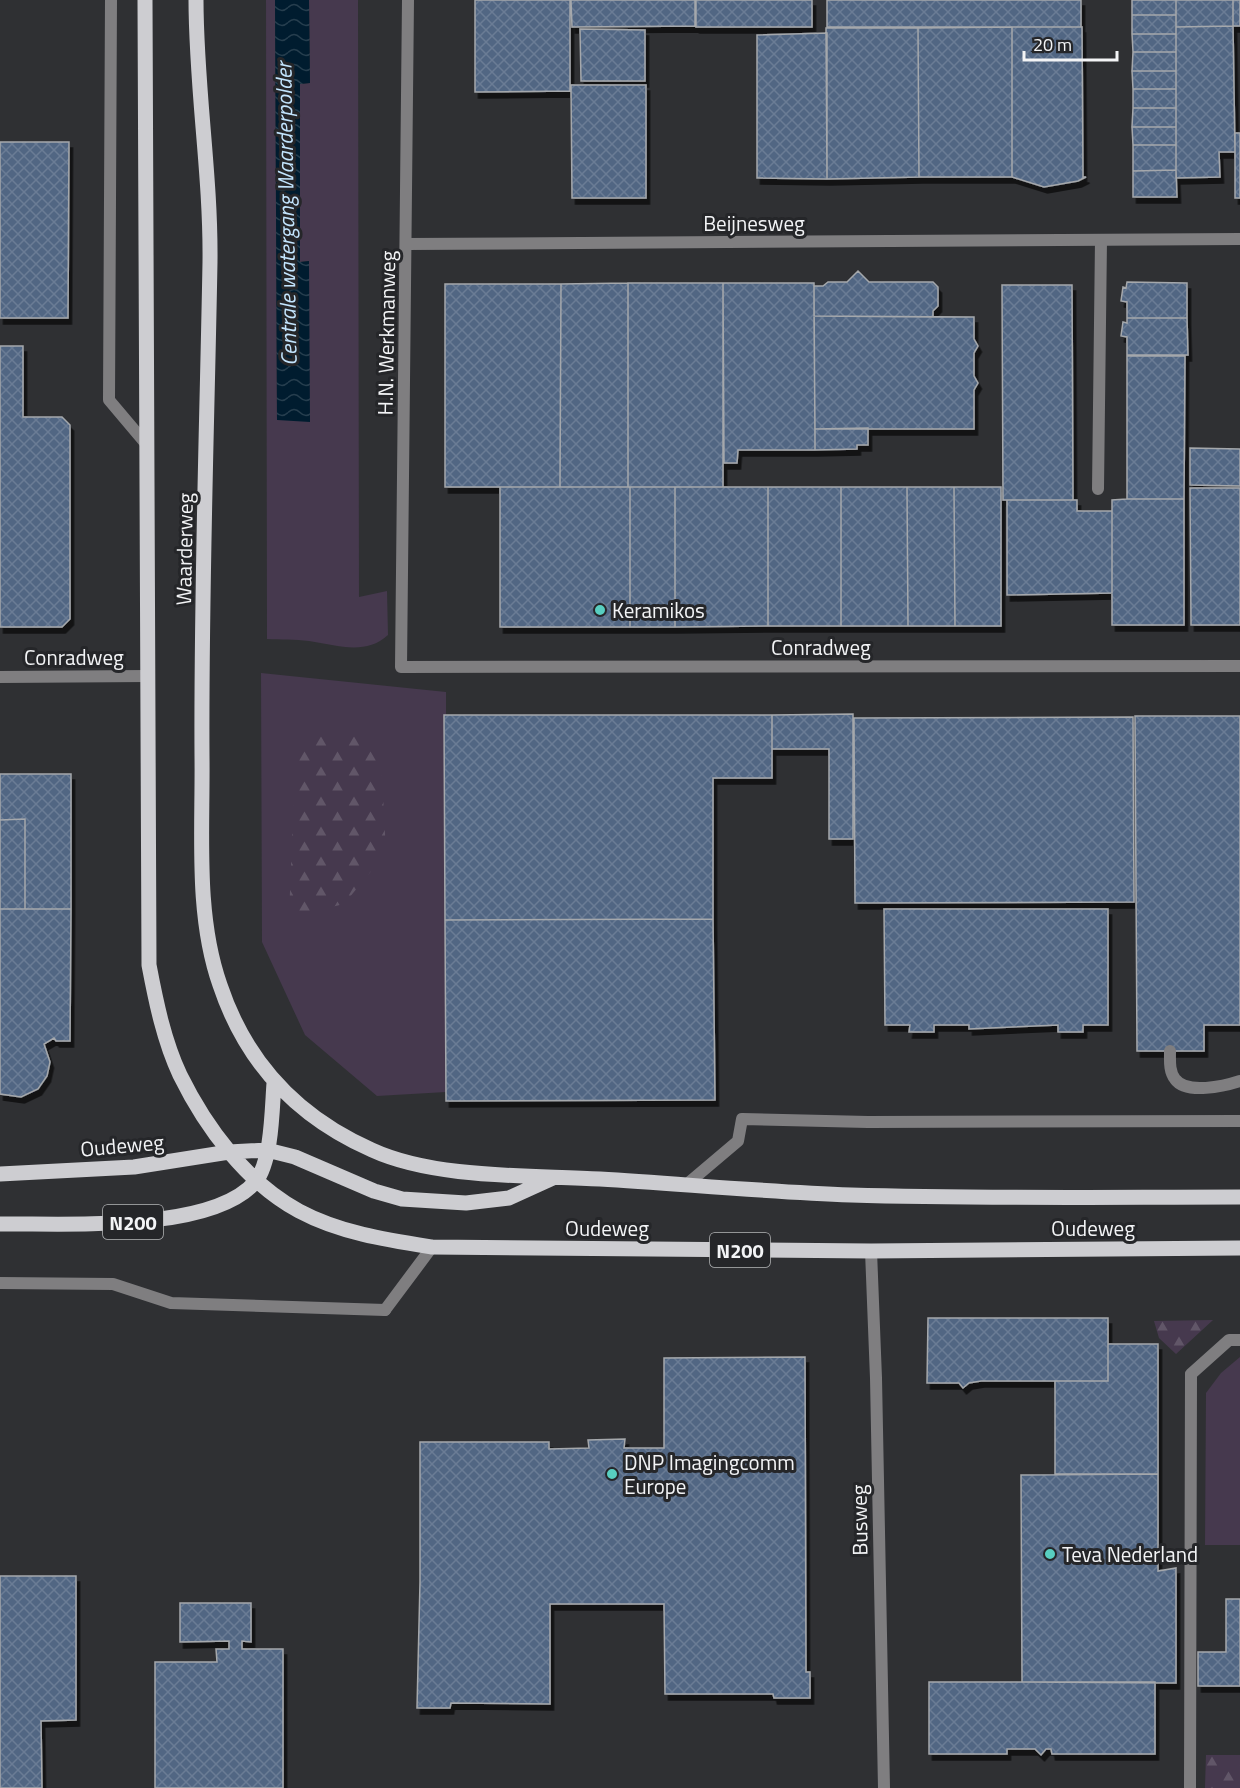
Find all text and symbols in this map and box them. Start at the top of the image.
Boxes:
scale bar [1024,24,1117,62]
text: 20 m [1033,31,1072,58]
water label: Centrale watergang Waarderpolder [266,59,306,366]
street label: Beijnesweg [703,207,805,239]
street label: H.N. Werkmanweg [369,250,403,416]
street label: Waarderweg [167,492,201,606]
place label: Keramikos [612,594,705,626]
marker: Keramikos [593,603,607,617]
street label: Conradweg [771,631,871,663]
street label: Conradweg [24,641,124,673]
street label: Oudeweg [79,1125,165,1165]
road number: N200 [103,1205,163,1239]
street label: Oudeweg [565,1212,649,1244]
street label: Oudeweg [1051,1212,1135,1244]
road number: N200 [710,1233,770,1267]
place label: DNP Imagingcomm Europe [624,1446,795,1502]
marker: DNP Imagingcomm Europe [605,1467,619,1481]
street label: Busweg [842,1484,876,1556]
place label: Teva Nederland [1062,1538,1198,1570]
marker: Teva Nederland [1043,1547,1057,1561]

